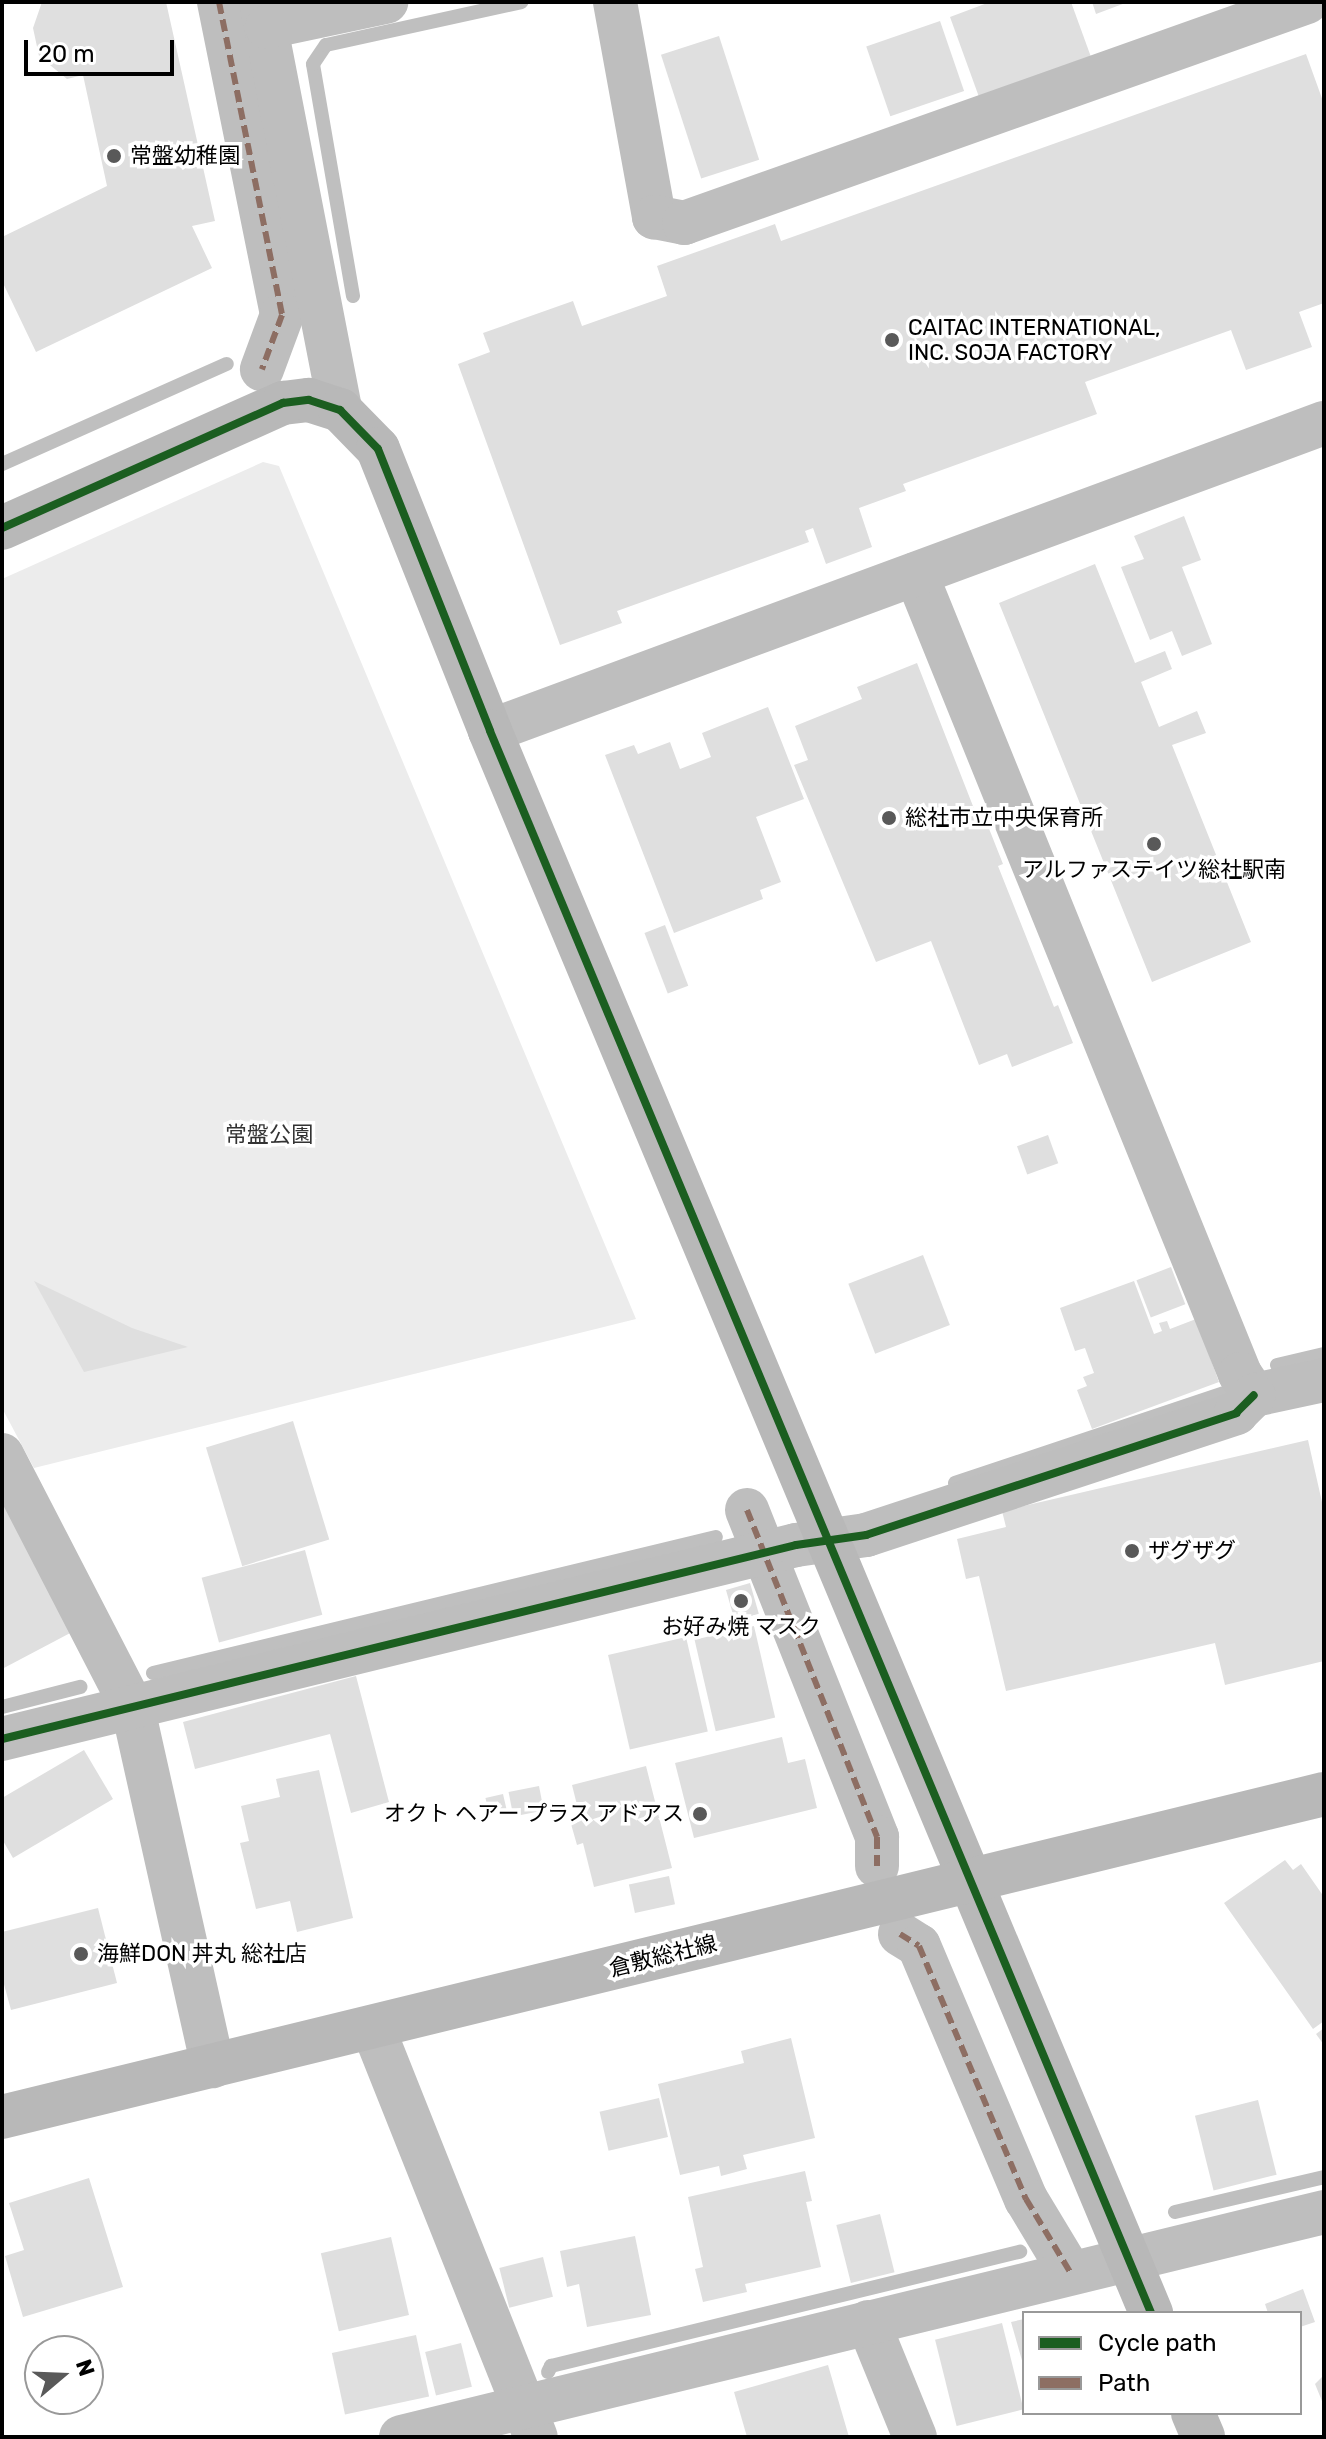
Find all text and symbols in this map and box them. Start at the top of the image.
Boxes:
scale bar [28,24,178,74]
text: 20 m [38,40,95,68]
place label: 常盤幼稚園 [130,143,240,169]
marker: 常盤幼稚園 [105,147,123,165]
place label: CAITAC INTERNATIONAL, INC. SOJA FACTORY [908,314,1161,366]
marker: CAITAC INTERNATIONAL, INC. SOJA FACTORY [883,331,901,349]
place label: 総社市立中央保育所 [905,805,1103,831]
marker: 総社市立中央保育所 [880,809,898,827]
marker: アルファステイツ総社駅南 [1145,835,1163,853]
place label: アルファステイツ総社駅南 [1022,857,1286,883]
park label: 常盤公園 [225,1122,313,1148]
place label: ザグザグ [1148,1538,1236,1564]
marker: ザグザグ [1123,1542,1141,1560]
marker: お好み焼 マスク [732,1592,750,1610]
place label: お好み焼 マスク [661,1614,821,1640]
place label: オクト ヘアー プラス アドアス [383,1801,684,1827]
marker: オクト ヘアー プラス アドアス [691,1805,709,1823]
street label: 倉敷総社線 [606,1930,720,1982]
place label: 海鮮DON 丼丸 総社店 [97,1941,307,1967]
marker: 海鮮DON 丼丸 総社店 [72,1945,90,1963]
legend [1022,2311,1302,2415]
text: Cycle path [1098,2329,1217,2357]
north arrow [24,2335,104,2415]
text: N [70,2356,101,2380]
text: Path [1098,2369,1150,2397]

